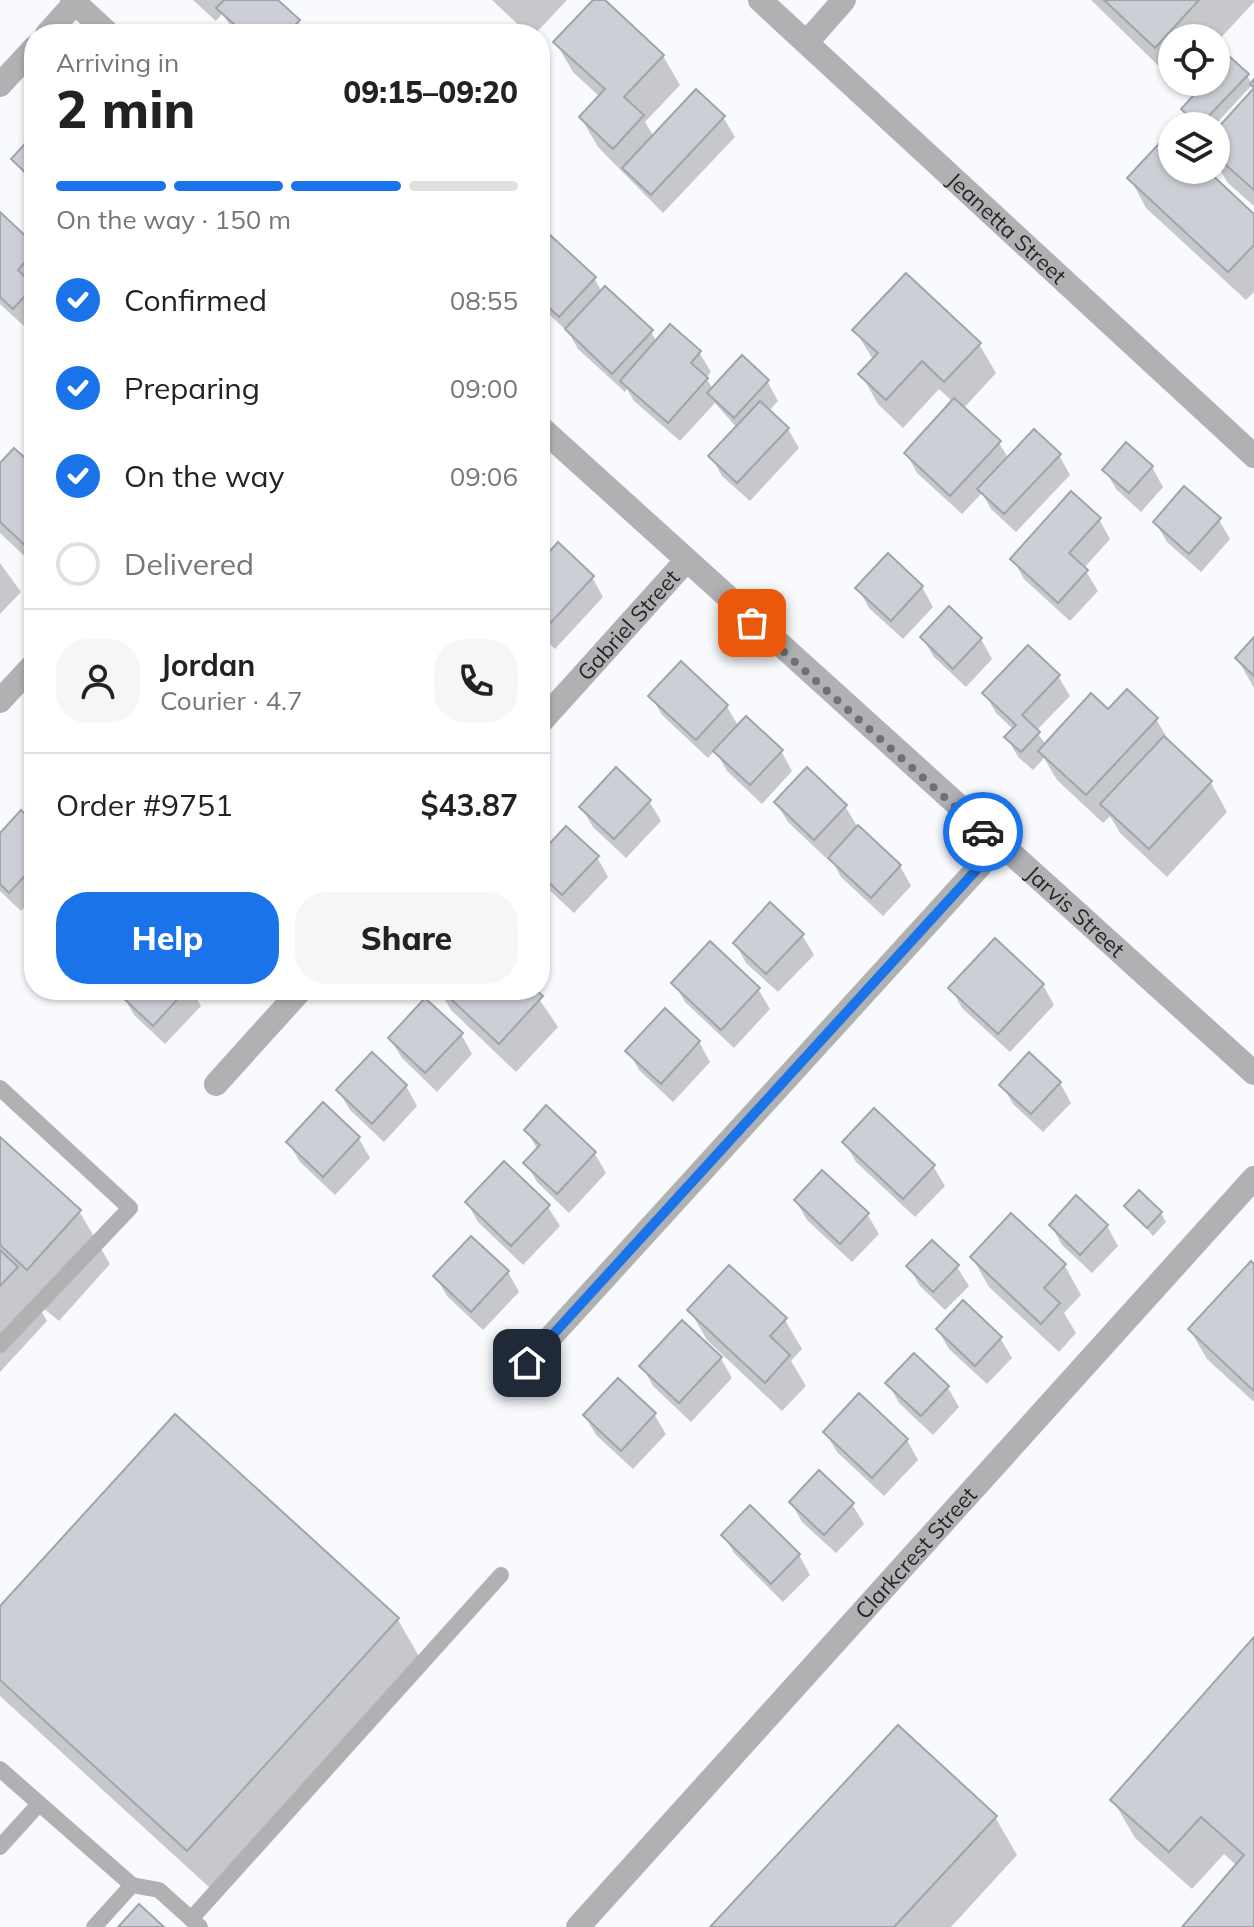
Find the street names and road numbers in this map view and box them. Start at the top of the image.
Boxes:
street label: Jeanetta Street [941,166,1073,290]
street label: Gabriel Street [571,563,686,686]
street label: Jarvis Street [1020,860,1131,963]
street label: Clarkcrest Street [849,1481,983,1625]

